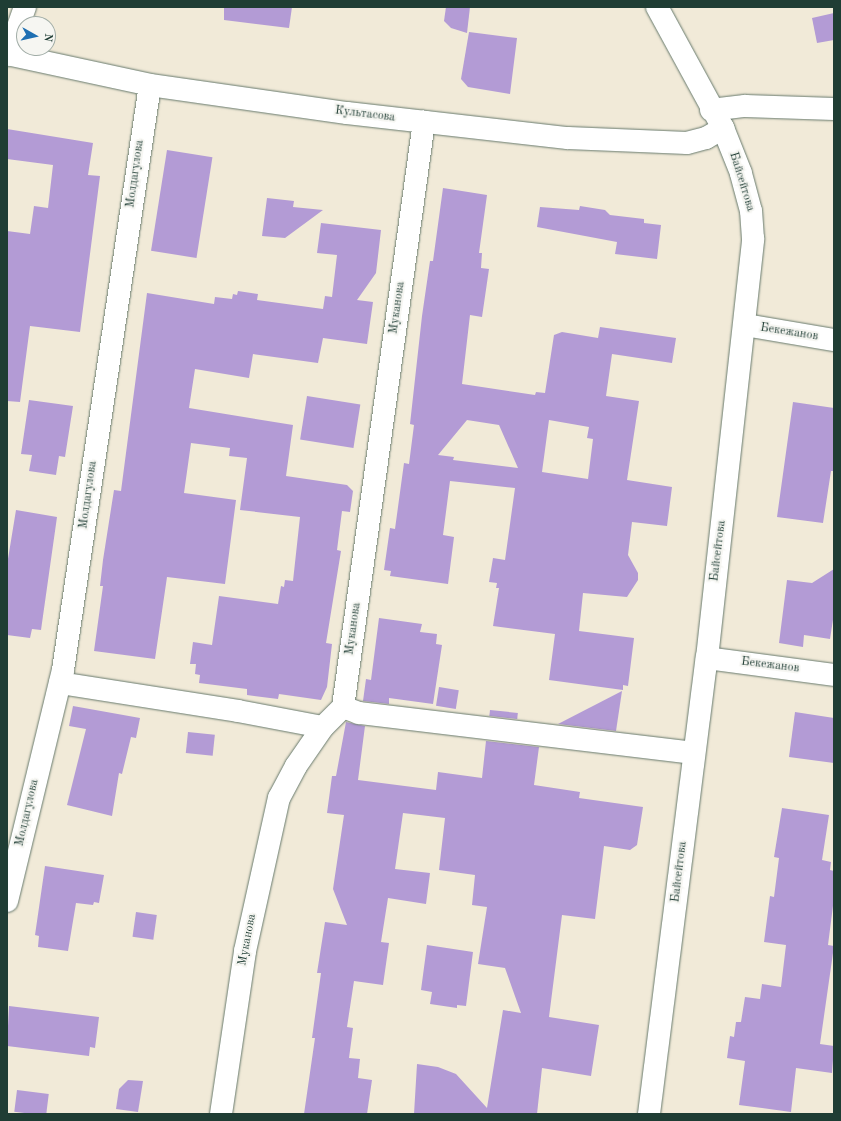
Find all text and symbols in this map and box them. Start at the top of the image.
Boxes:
north arrow [16,16,56,56]
text: N [41,33,53,43]
street label: Культасова [334,104,396,126]
street label: Молдагулова [124,139,148,209]
street label: Байсейтова [725,151,757,213]
street label: Муканова [387,281,409,335]
street label: Бекежанов [759,321,819,345]
street label: Молдагулова [77,460,101,530]
street label: Байсейтова [708,520,730,582]
street label: Муканова [343,602,365,656]
street label: Бекежанов [740,655,800,677]
street label: Молдагулова [13,778,43,848]
street label: Байсейтова [669,841,691,903]
street label: Муканова [236,913,260,967]

